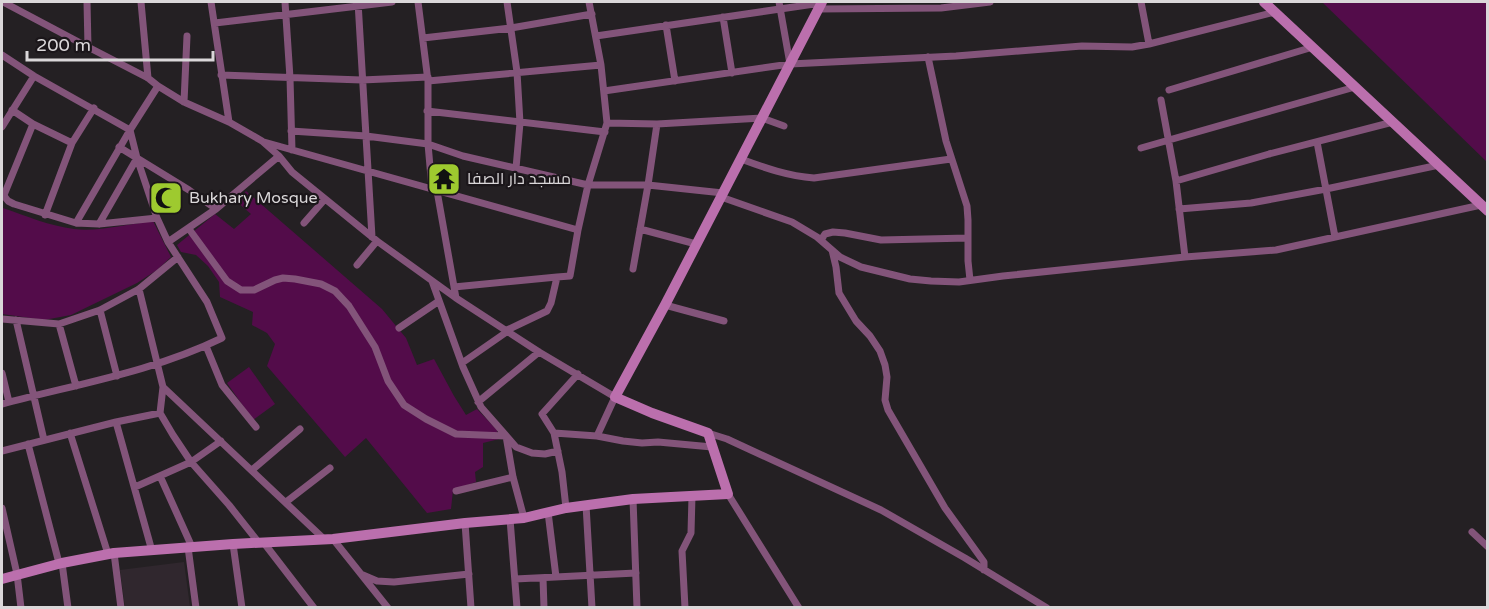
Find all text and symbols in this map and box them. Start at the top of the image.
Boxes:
scale bar [27,24,213,62]
text: 200 m [36,34,91,56]
temple icon: مسجد دار الصفا [426,161,462,197]
place label: مسجد دار الصفا [467,169,571,189]
mosque icon: Bukhary Mosque [148,180,184,216]
place label: Bukhary Mosque [189,188,318,208]

